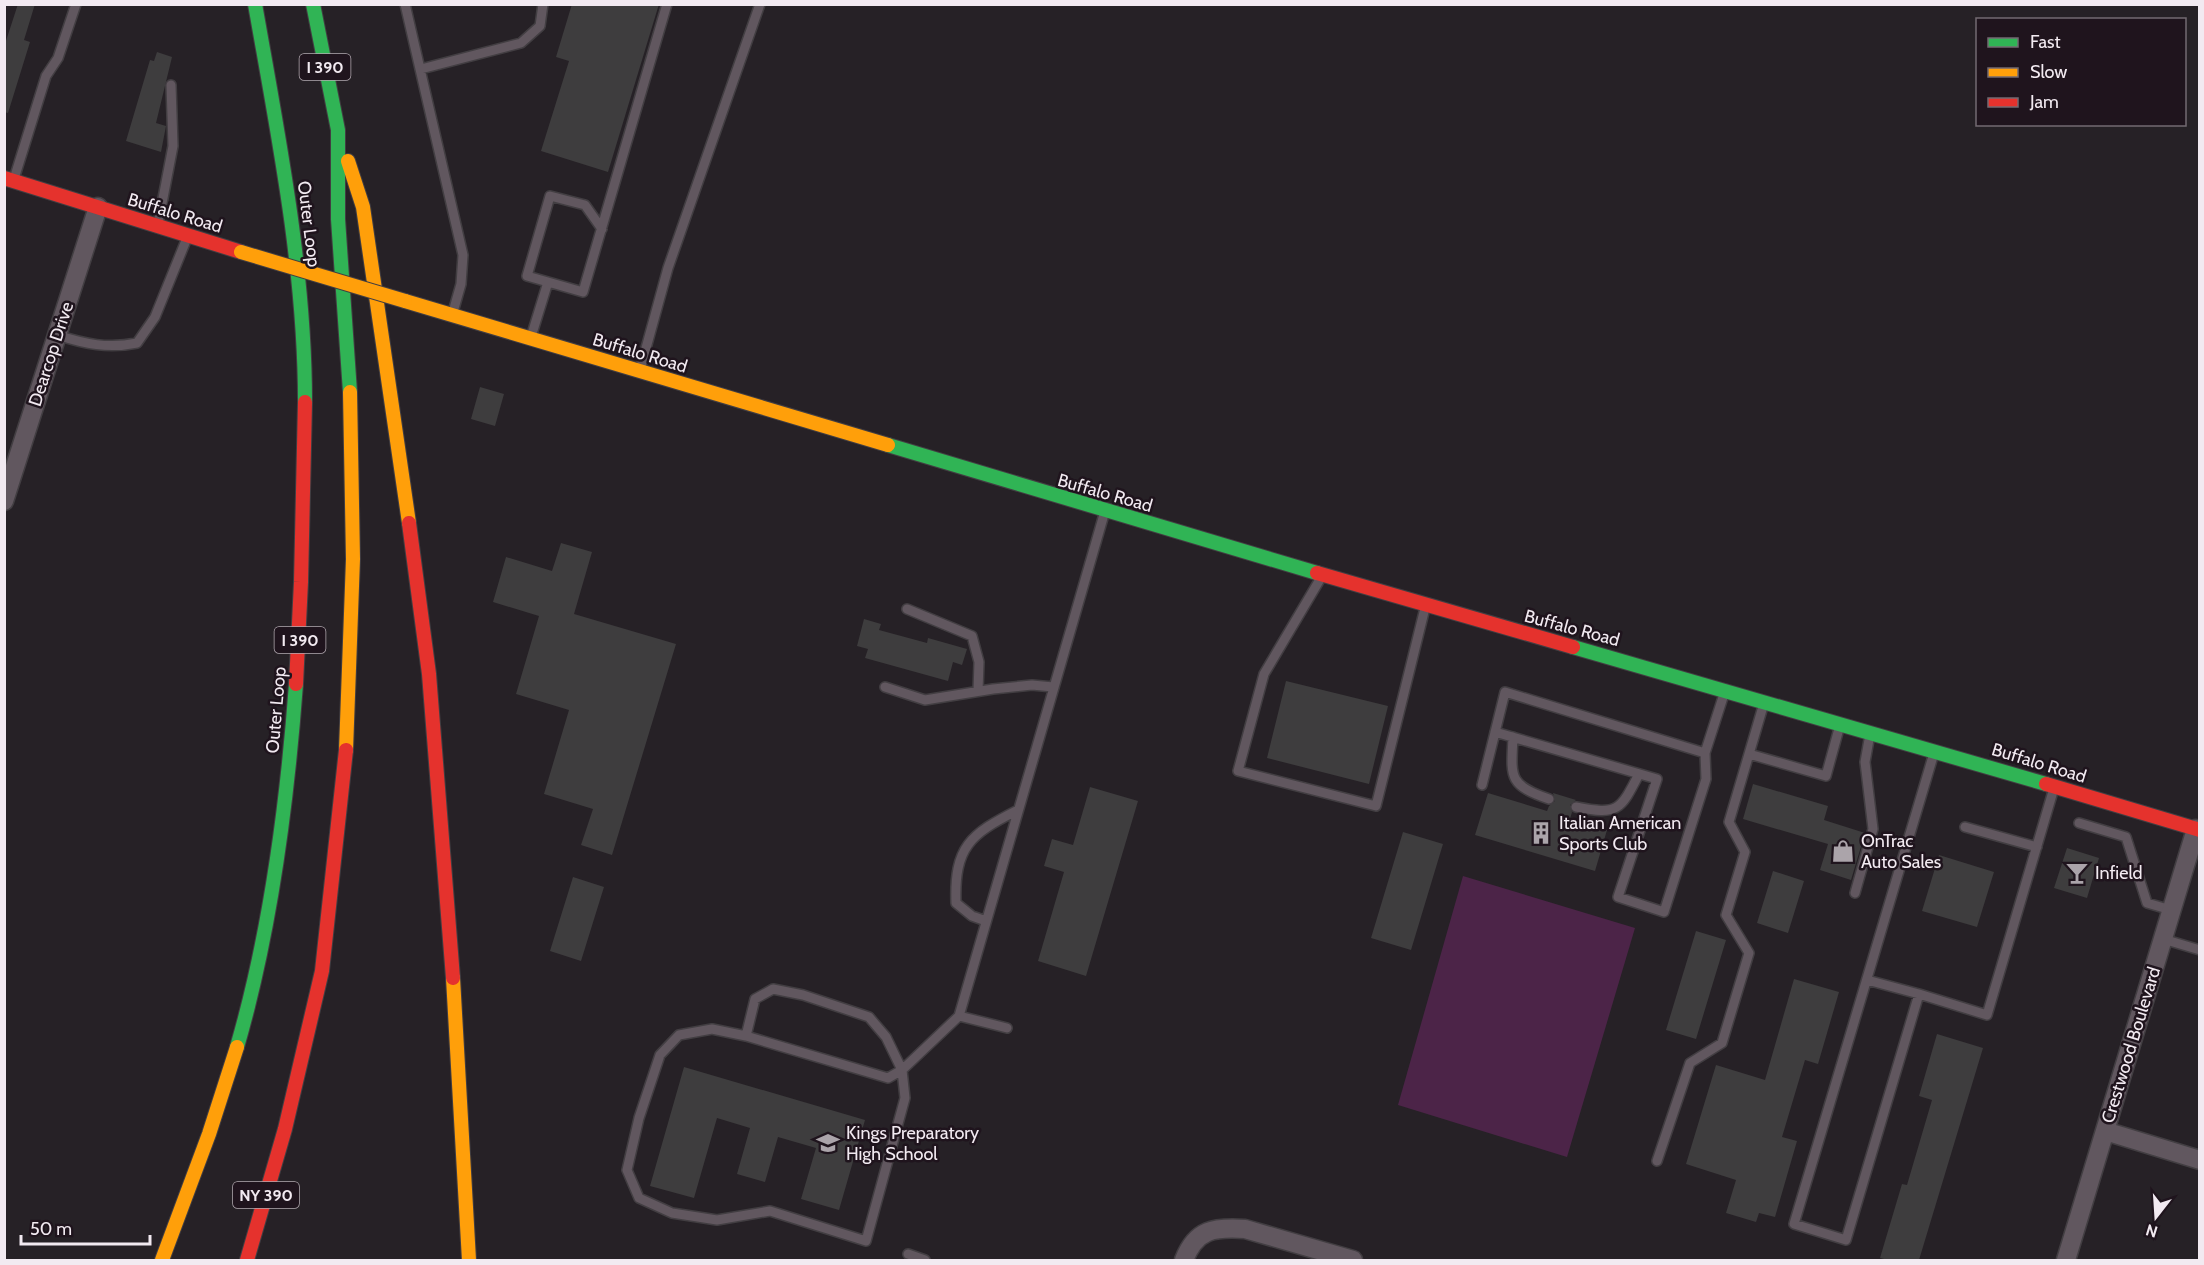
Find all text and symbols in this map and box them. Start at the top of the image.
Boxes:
legend [1976,18,2186,126]
text: Fast [2030,31,2061,53]
road number: I 390 [300,54,350,80]
text: Slow [2030,61,2067,83]
text: Jam [2029,91,2059,113]
street label: Outer Loop [293,180,325,268]
street label: Buffalo Road [125,188,225,238]
street label: Dearcop Drive [24,299,78,409]
street label: Buffalo Road [590,328,690,378]
street label: Buffalo Road [1055,469,1155,517]
street label: Buffalo Road [1522,605,1622,651]
road number: I 390 [274,627,326,653]
street label: Outer Loop [261,666,291,754]
street label: Buffalo Road [1989,738,2089,788]
place label: Italian American Sports Club [1559,812,1681,855]
building icon: Italian American Sports Club [1528,820,1554,846]
place label: OnTrac Auto Sales [1861,830,1941,873]
shop icon: OnTrac Auto Sales [1830,838,1856,864]
bar icon: Infield [2064,860,2090,886]
place label: Infield [2095,862,2143,884]
street label: Crestwood Boulevard [2097,964,2165,1126]
place label: Kings Preparatory High School [846,1122,979,1165]
school or university icon: Kings Preparatory High School [815,1130,841,1156]
road number: NY 390 [233,1182,299,1208]
north arrow [2126,1187,2186,1247]
scale bar [21,1208,150,1246]
text: 50 m [30,1218,72,1240]
text: N [2144,1220,2160,1242]

